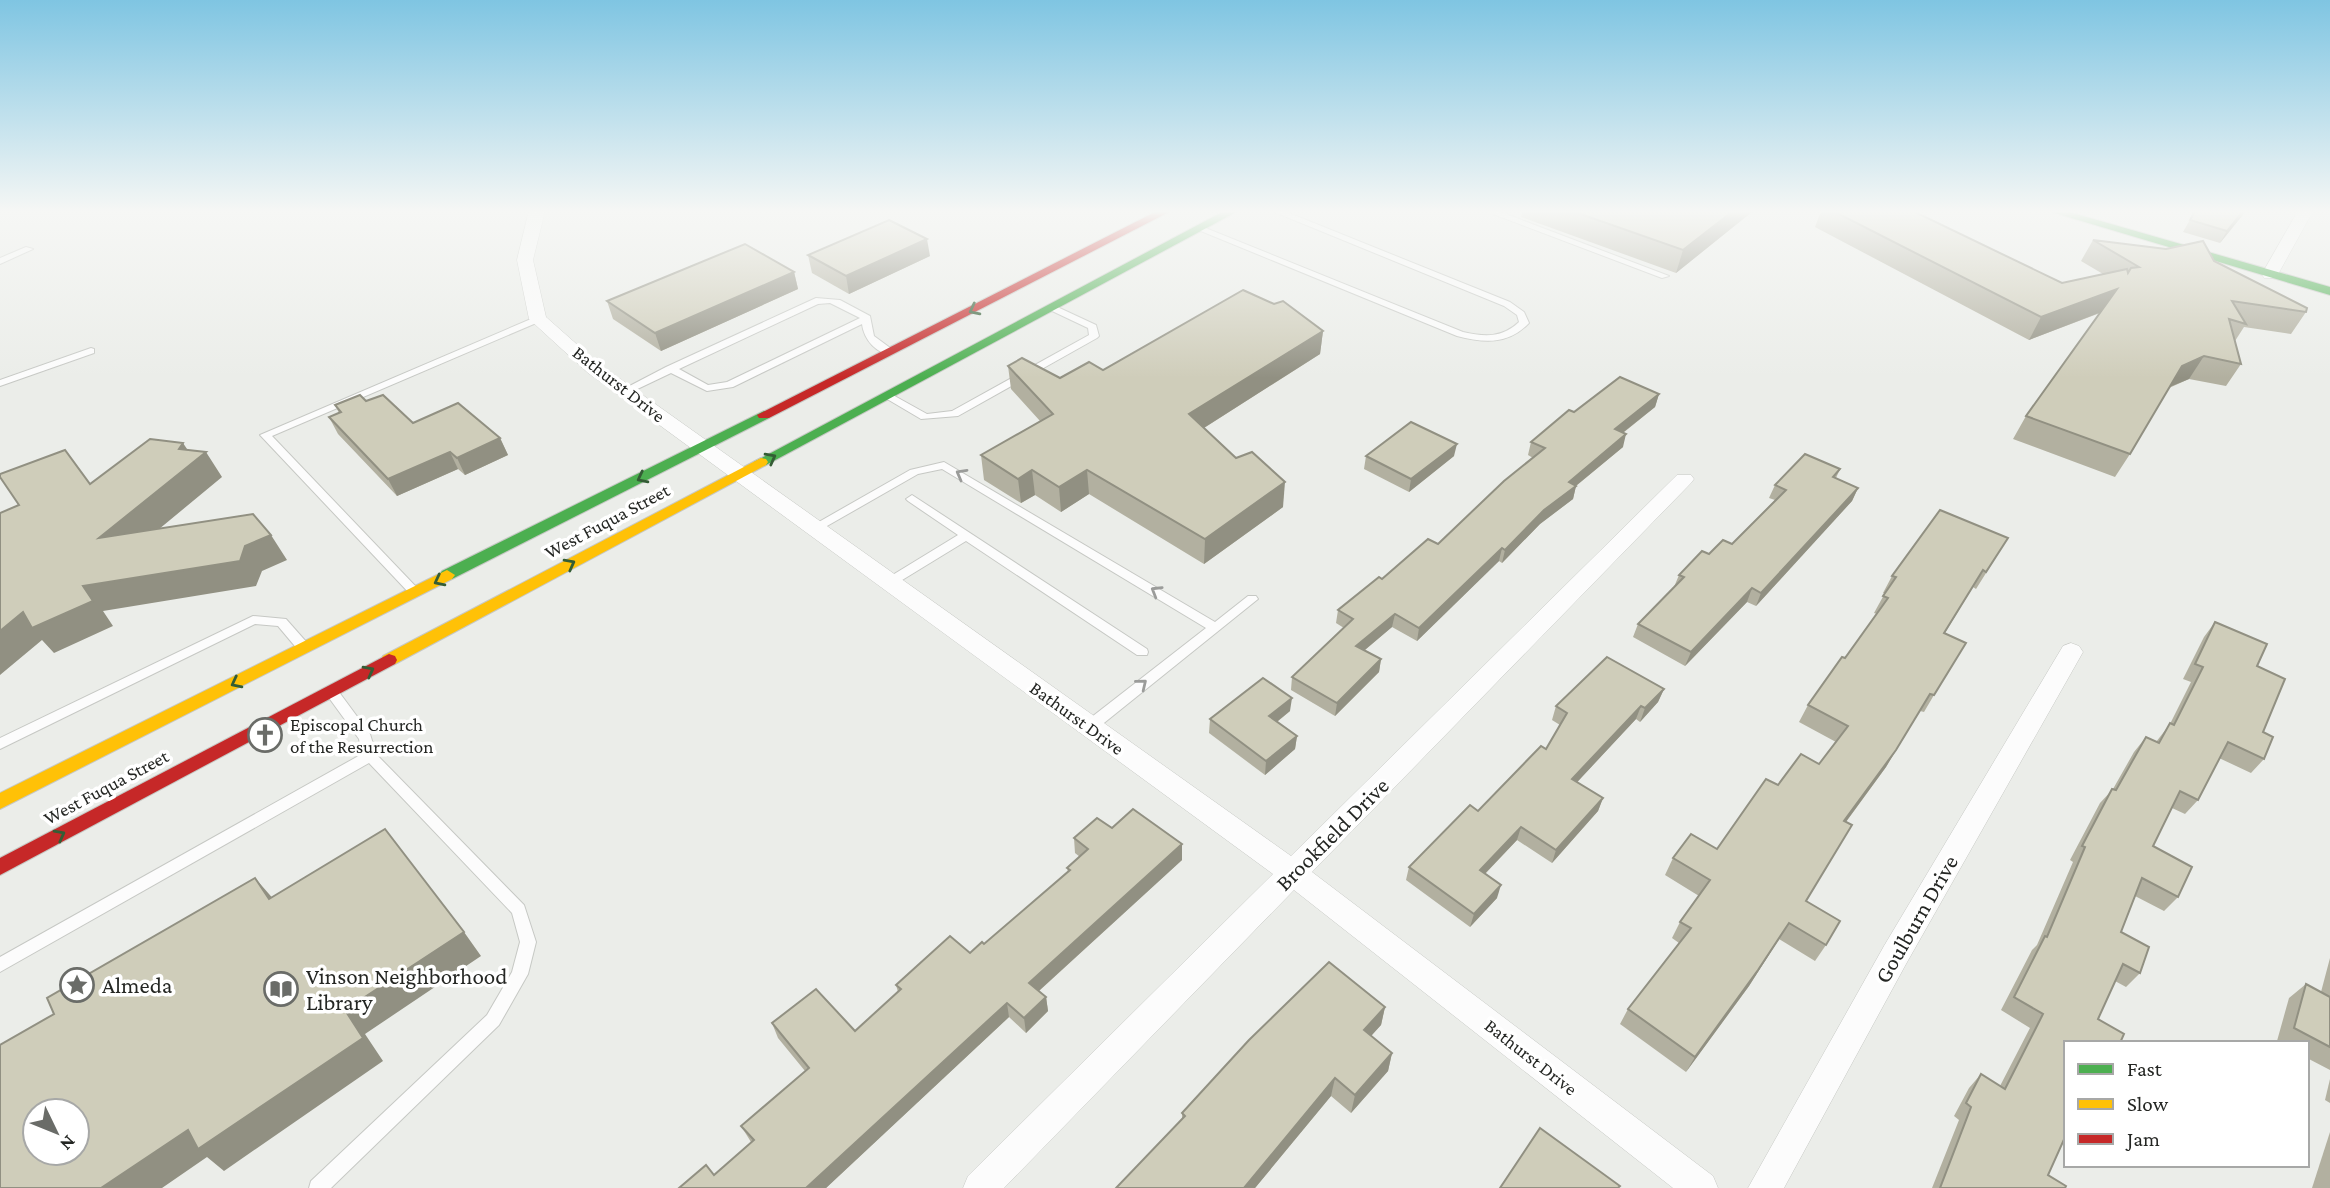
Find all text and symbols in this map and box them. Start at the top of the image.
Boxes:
one-way arrow [969,301,982,315]
street label: Bathurst Drive [569,342,669,426]
one-way arrow [764,453,776,466]
one-way arrow [956,468,969,482]
one-way arrow [637,470,649,484]
street label: West Fuqua Street [541,479,674,563]
one-way arrow [563,559,575,573]
one-way arrow [434,572,446,586]
one-way arrow [1151,587,1164,600]
one-way arrow [362,666,374,679]
one-way arrow [230,675,243,689]
street label: Bathurst Drive [1026,677,1128,759]
one-way arrow [1135,680,1147,693]
place label: Episcopal Church of the Resurrection [290,714,433,757]
church icon: Episcopal Church of the Resurrection [246,716,284,754]
street label: West Fuqua Street [40,745,173,829]
street label: Brookfield Drive [1270,772,1394,896]
one-way arrow [53,830,65,844]
street label: Goulburn Drive [1869,851,1963,987]
place label: Vinson Neighborhood Library [306,963,507,1015]
place icon: Almeda [58,966,96,1004]
library icon: Vinson Neighborhood Library [262,970,300,1008]
place label: Almeda [102,972,173,998]
street label: Bathurst Drive [1481,1015,1581,1099]
legend [2064,1041,2309,1167]
text: Fast [2127,1057,2163,1081]
text: Slow [2127,1092,2169,1116]
north arrow [21,1097,91,1167]
text: Jam [2125,1127,2160,1151]
text: N [56,1131,80,1155]

